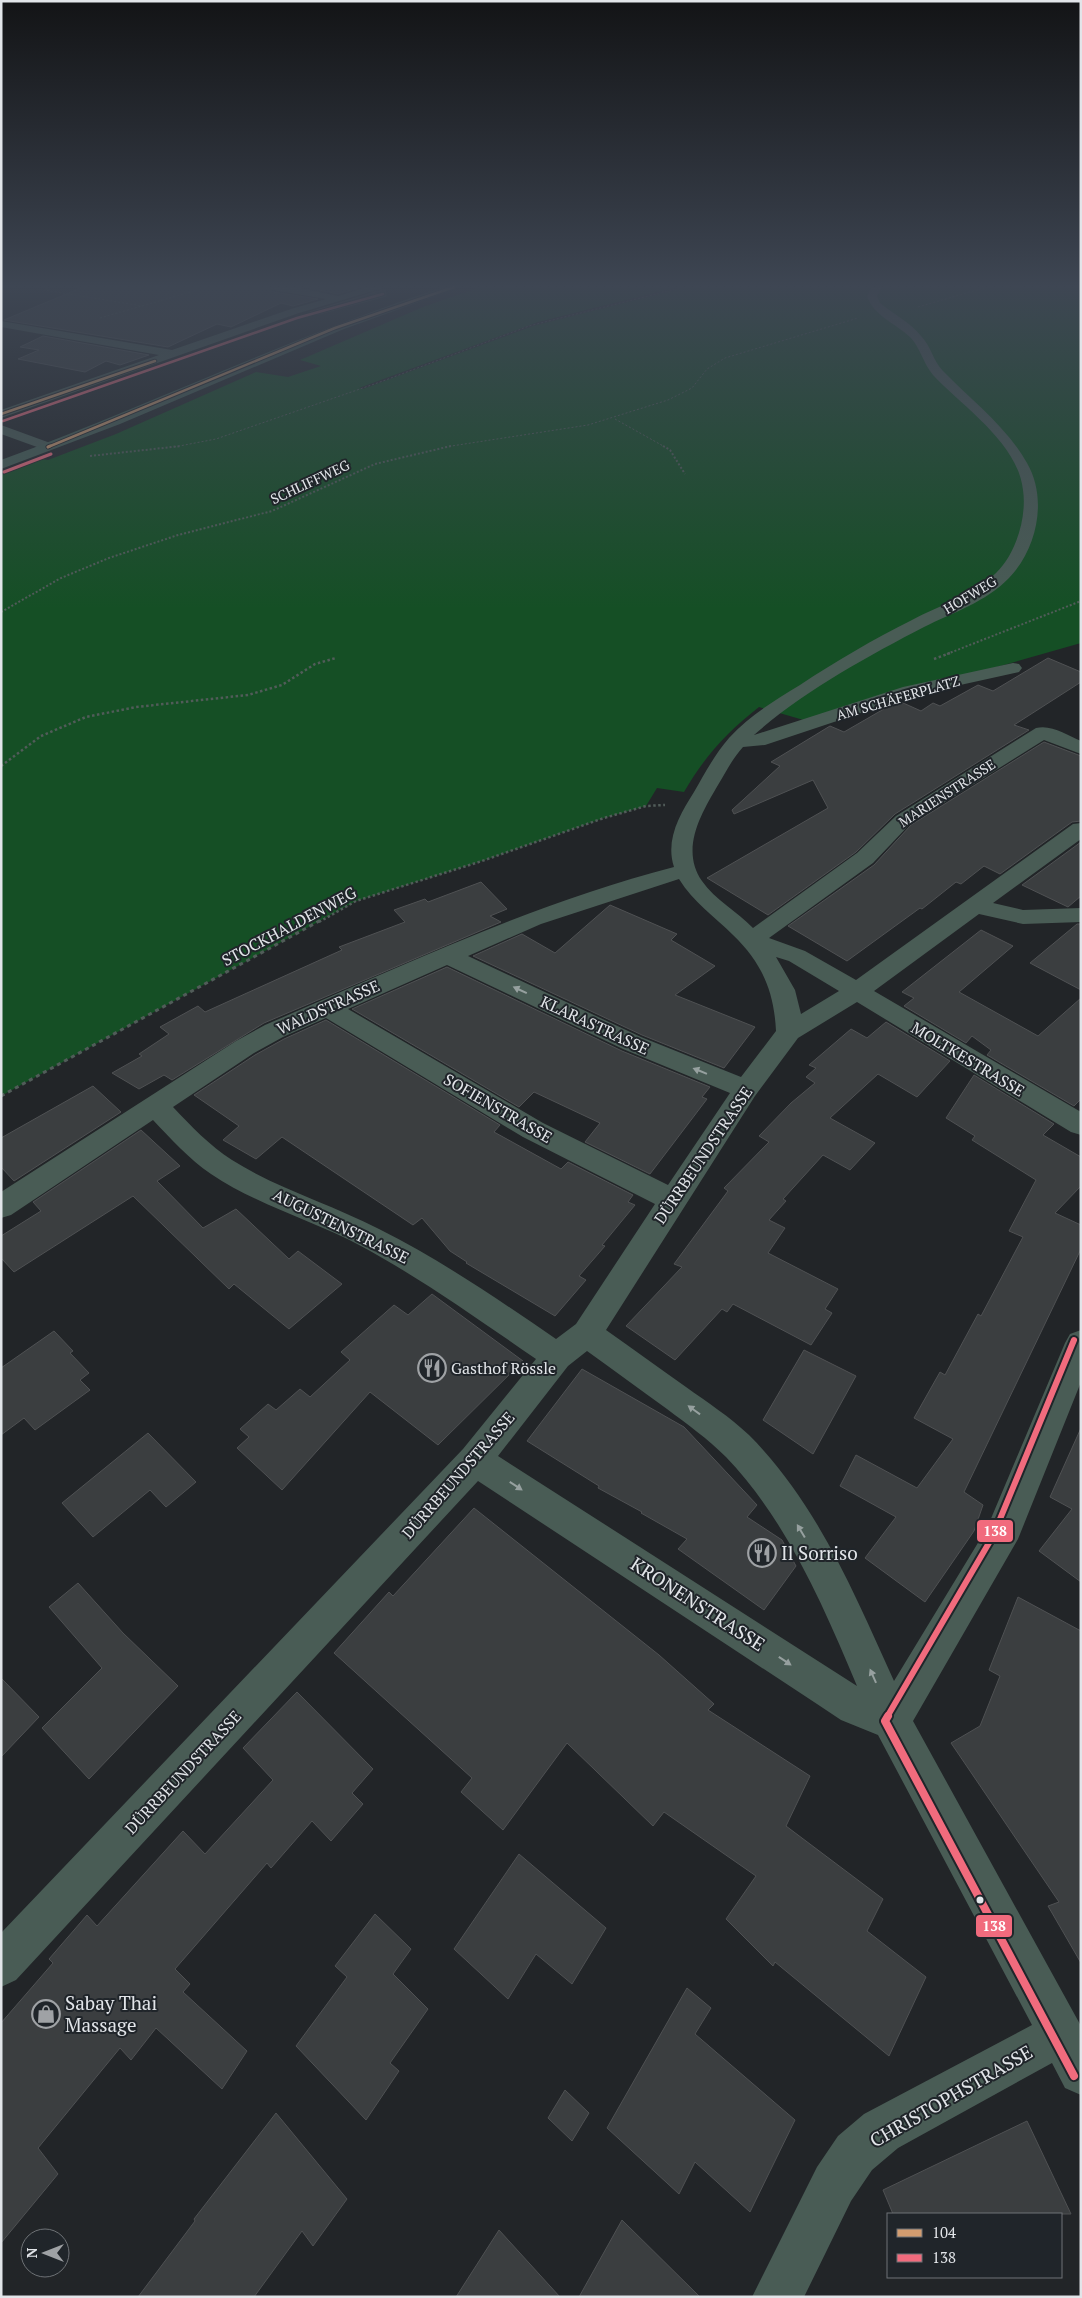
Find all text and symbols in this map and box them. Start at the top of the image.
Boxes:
street label: SCHLIFFWEG [267,455,353,508]
street label: HOFWEG [940,571,1000,618]
street label: AM SCHÄFERPLATZ [834,671,962,724]
street label: MARIENSTRASSE [895,754,999,831]
street label: STOCKHALDENWEG [218,881,360,971]
street label: WALDSTRASSE [273,974,383,1040]
one-way arrow [513,986,527,994]
street label: KLARASTRASSE [537,990,653,1060]
street label: MOLTKESTRASSE [907,1016,1029,1102]
one-way arrow [693,1067,708,1074]
street label: SOFIENSTRASSE [440,1068,556,1148]
street label: DÜRRBEUNDSTRASSE [649,1082,757,1228]
street label: AUGUSTENSTRASSE [269,1183,413,1269]
restaurant icon: Gasthof Rössle [417,1353,447,1383]
place label: Gasthof Rössle [451,1357,556,1379]
one-way arrow [687,1405,701,1415]
street label: DÜRRBEUNDSTRASSE [397,1407,519,1543]
one-way arrow [510,1482,523,1491]
line badge: 138 [976,1519,1014,1543]
text: 138 [983,1521,1007,1540]
one-way arrow [796,1524,805,1537]
restaurant icon: Il Sorriso [747,1538,777,1568]
place label: Il Sorriso [781,1540,858,1565]
street label: KRONENSTRASSE [626,1551,770,1656]
one-way arrow [778,1656,791,1666]
one-way arrow [868,1669,876,1683]
street label: DÜRRBEUNDSTRASSE [120,1705,246,1839]
unlabelled marker [975,1895,985,1905]
line badge: 138 [975,1914,1013,1938]
text: 138 [982,1916,1006,1935]
place label: Sabay Thai Massage [65,1990,157,2037]
shop icon: Sabay Thai Massage [31,1999,61,2029]
street label: CHRISTOPHSTRASSE [865,2039,1037,2152]
legend [887,2213,1062,2278]
text: 104 [932,2222,956,2242]
north arrow [20,2228,70,2278]
text: N [22,2247,41,2258]
text: 138 [932,2247,956,2267]

